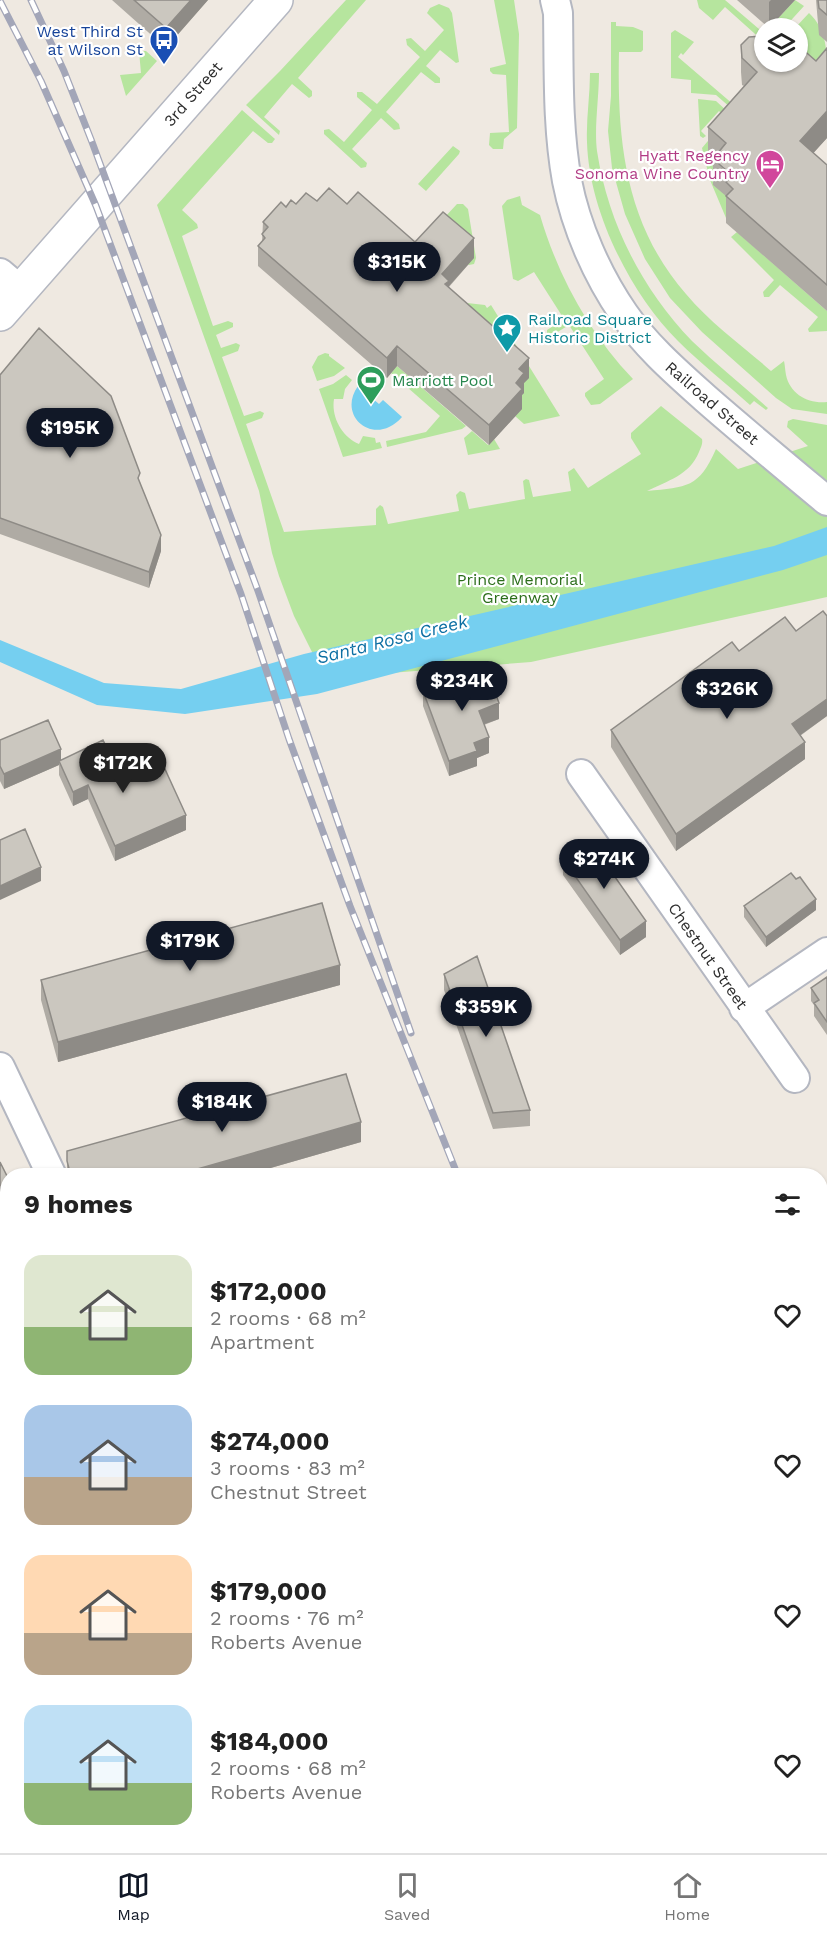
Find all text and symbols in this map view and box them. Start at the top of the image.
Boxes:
map controls [754,18,808,72]
button: layers [754,18,808,72]
place label: West Third St at Wilson St [37,22,143,59]
bus stop icon: West Third St at Wilson St [148,24,180,66]
street label: 3rd Street [160,58,226,130]
place label: Hyatt Regency Sonoma Wine Country [575,146,750,183]
hotel icon: Hyatt Regency Sonoma Wine Country [754,148,786,190]
pin: $315K [355,242,439,293]
text: $315K [368,249,426,273]
place label: Railroad Square Historic District [528,310,652,347]
place icon: Railroad Square Historic District [491,312,523,354]
street label: Railroad Street [661,357,763,449]
sports icon: Marriott Pool [355,364,387,406]
place label: Marriott Pool [392,371,493,390]
pin: $195K [28,408,112,459]
text: $195K [40,415,100,439]
park label: Prince Memorial Greenway [457,570,583,607]
water label: Santa Rosa Creek [314,610,471,668]
pin: $234K [420,661,504,712]
text: $234K [430,668,494,692]
pin: $326K [685,669,769,720]
text: $326K [696,676,758,700]
pin: $172K [81,743,165,794]
text: $172K [93,750,153,774]
pin: $274K [562,839,646,890]
text: $274K [573,846,635,870]
street label: Chestnut Street [664,899,752,1013]
pin: $179K [148,921,232,972]
text: $179K [160,928,220,952]
pin: $359K [444,987,528,1038]
text: $359K [455,994,517,1018]
pin: $184K [180,1082,264,1133]
text: $184K [192,1089,252,1113]
icon: filters [771,1188,804,1221]
text: 9 homes [24,1189,133,1219]
text: $172,000 [210,1276,327,1306]
icon: home [72,1279,144,1351]
icon: heart [771,1299,804,1332]
text: 2 rooms · 68 m² [210,1306,366,1330]
text: Apartment [210,1330,314,1354]
text: $274,000 [210,1426,330,1456]
icon: home [72,1429,144,1501]
icon: heart [771,1449,804,1482]
text: 3 rooms · 83 m² [210,1456,365,1480]
text: Chestnut Street [210,1480,367,1504]
text: $179,000 [210,1576,327,1606]
icon: home [72,1579,144,1651]
icon: heart [771,1599,804,1632]
text: 2 rooms · 76 m² [210,1606,363,1630]
text: Roberts Avenue [210,1630,362,1654]
text: $184,000 [210,1726,328,1756]
icon: home [72,1729,144,1801]
icon: heart [771,1749,804,1782]
text: 2 rooms · 68 m² [210,1756,366,1780]
text: Roberts Avenue [210,1780,362,1804]
tab: Map [117,1869,150,1924]
tab: Saved [384,1869,430,1924]
tab: Home [664,1869,710,1924]

